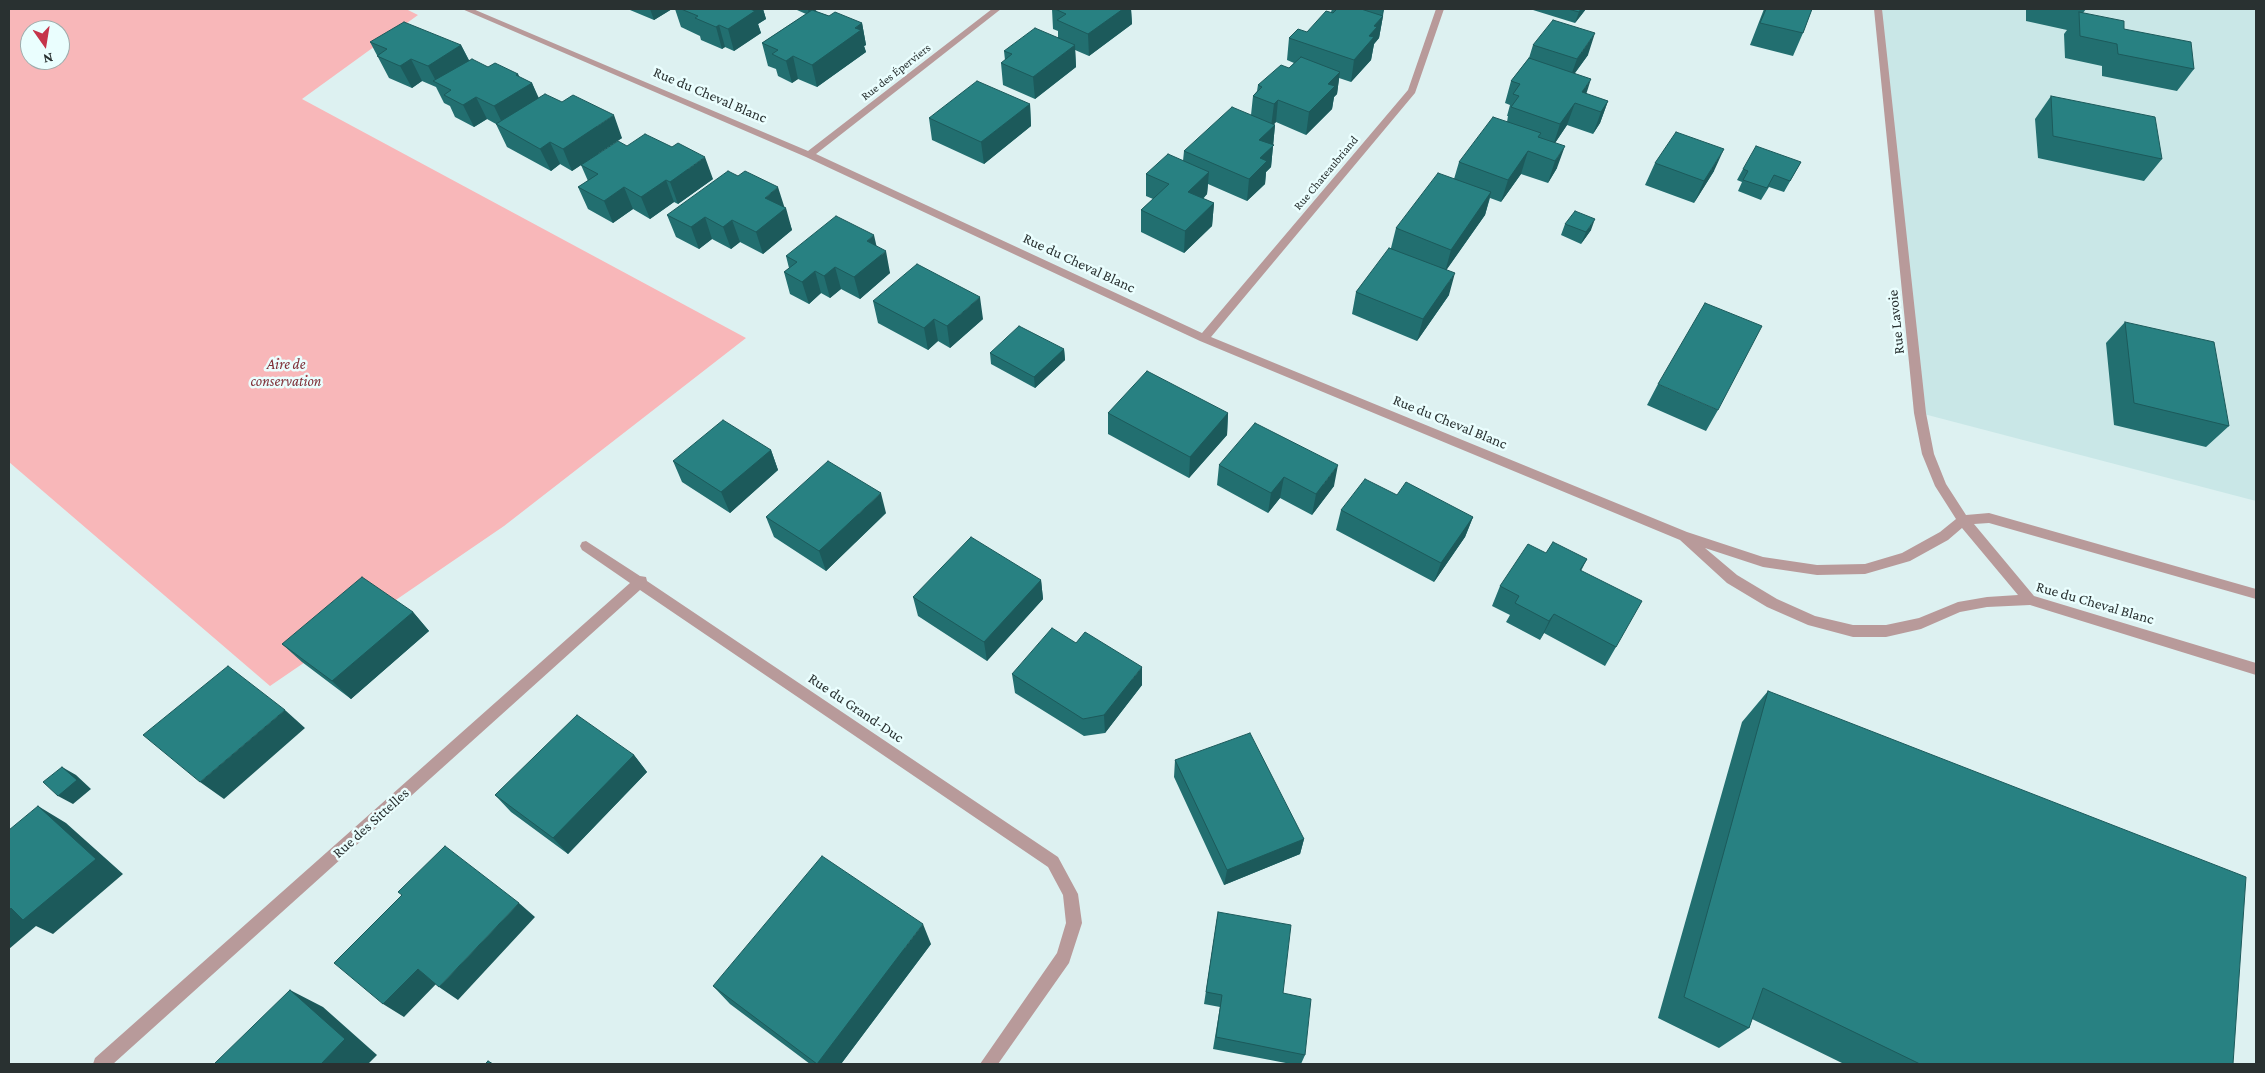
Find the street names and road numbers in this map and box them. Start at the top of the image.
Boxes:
street label: Rue des Éperviers [858,40,934,104]
street label: Rue du Cheval Blanc [651,63,769,127]
street label: Rue Chateaubriand [1291,133,1361,213]
street label: Rue du Cheval Blanc [1020,229,1138,297]
street label: Rue Lavoie [1884,289,1908,355]
street label: Rue du Cheval Blanc [1390,391,1510,453]
street label: Rue du Cheval Blanc [2034,578,2156,628]
street label: Rue du Grand-Duc [805,669,907,747]
street label: Rue des Sittelles [329,784,413,862]

